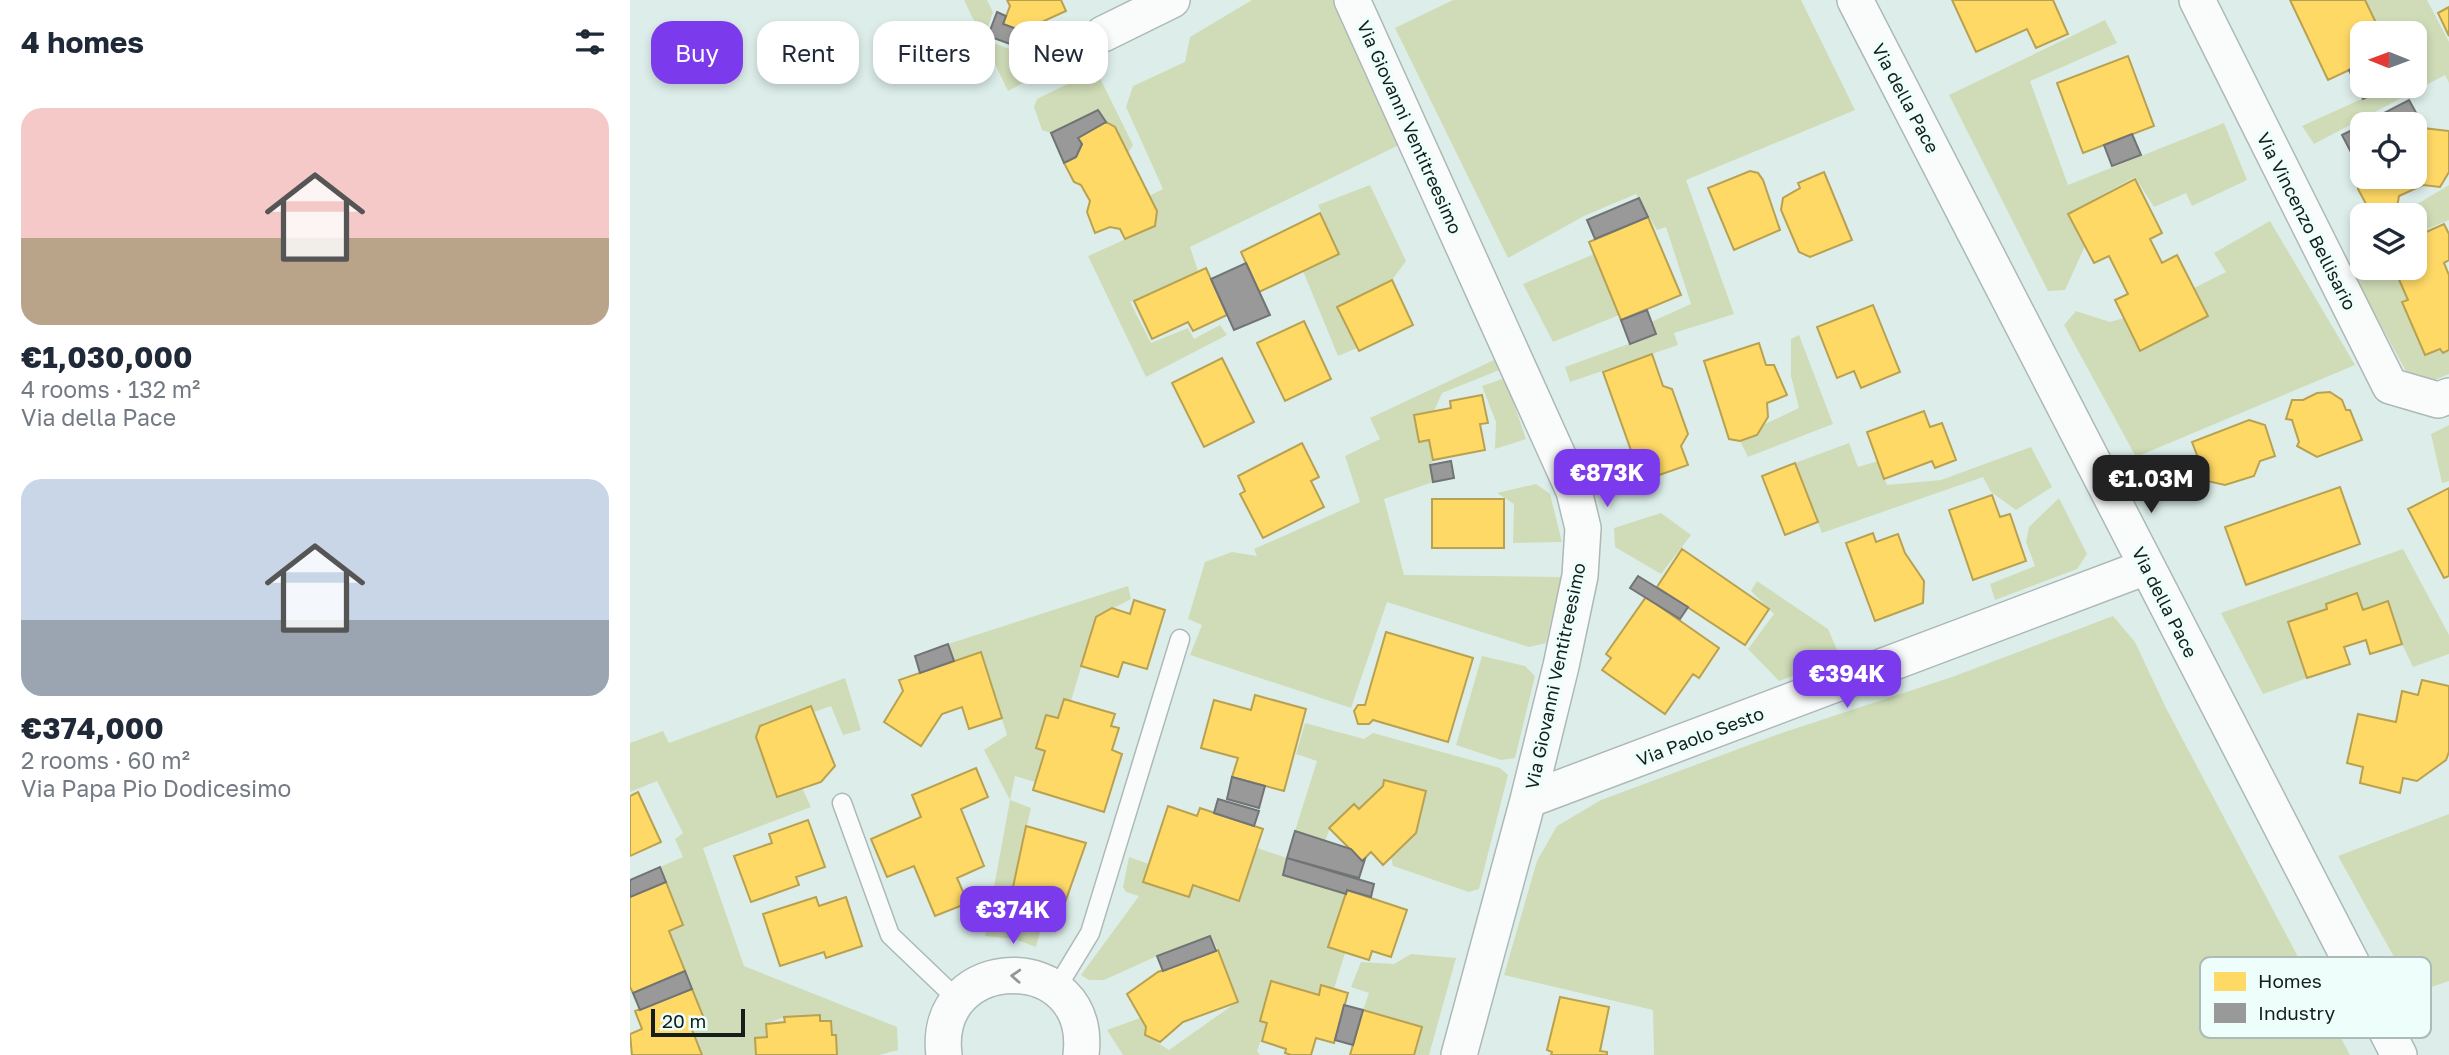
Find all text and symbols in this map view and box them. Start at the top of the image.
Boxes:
street label: Via Giovanni Ventitreesimo [1353,17,1467,237]
chip: Buy [651,21,743,84]
chip: Rent [757,21,859,84]
chip: Filters [873,21,995,84]
chip: New [1009,21,1108,84]
north arrow [2350,21,2427,98]
map controls [2350,21,2427,280]
icon: filters [571,23,609,61]
text: 4 homes [21,24,144,60]
street label: Via della Pace [1868,39,1944,157]
button: locate [2350,112,2427,189]
street label: Via Vincenzo Bellisario [2253,128,2361,314]
icon: home [252,154,378,280]
button: layers [2350,203,2427,280]
text: €1,030,000 [21,339,193,375]
text: 4 rooms · 132 m² [21,375,200,403]
text: Via della Pace [21,403,176,431]
pin: €873K [1558,449,1656,509]
pin: €1.03M [2094,456,2208,515]
text: €873K [1570,458,1644,486]
text: €1.03M [2109,464,2193,492]
icon: home [252,525,378,651]
street label: Via della Pace [2128,543,2202,661]
street label: Via Giovanni Ventitreesimo [1520,561,1590,791]
pin: €394K [1798,650,1896,710]
text: €394K [1809,659,1885,687]
street label: Via Paolo Sesto [1633,702,1767,770]
text: €374,000 [21,710,164,746]
text: 2 rooms · 60 m² [21,746,190,774]
text: Via Papa Pio Dodicesimo [21,774,291,802]
pin: €374K [964,886,1062,946]
text: €374K [976,895,1050,923]
legend [2200,957,2431,1038]
one-way arrow [1010,968,1021,983]
text: Homes [2258,969,2322,992]
text: Industry [2258,1001,2335,1024]
scale bar [651,1006,746,1038]
text: 20 m [662,1009,706,1032]

